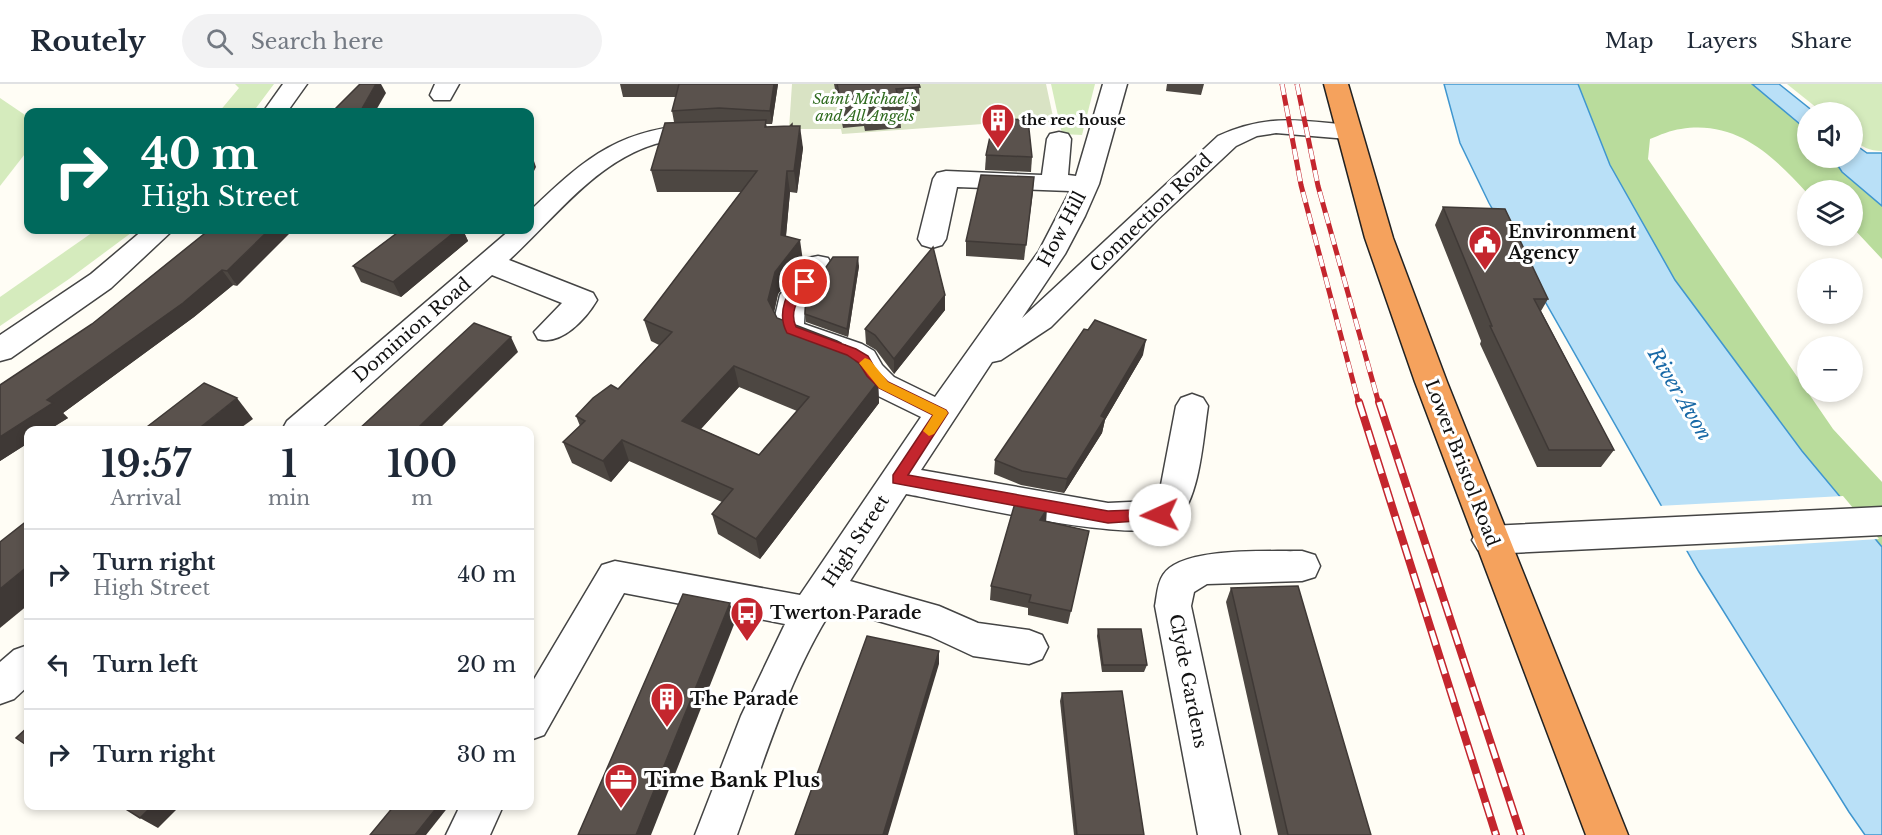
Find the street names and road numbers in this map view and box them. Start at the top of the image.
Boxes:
street label: Connection Road [1085,149,1217,277]
street label: How Hill [1033,187,1091,270]
street label: Dominion Road [349,273,475,387]
street label: Lower Bristol Road [1420,376,1504,550]
street label: High Street [818,491,894,591]
street label: Clyde Gardens [1164,612,1212,750]

